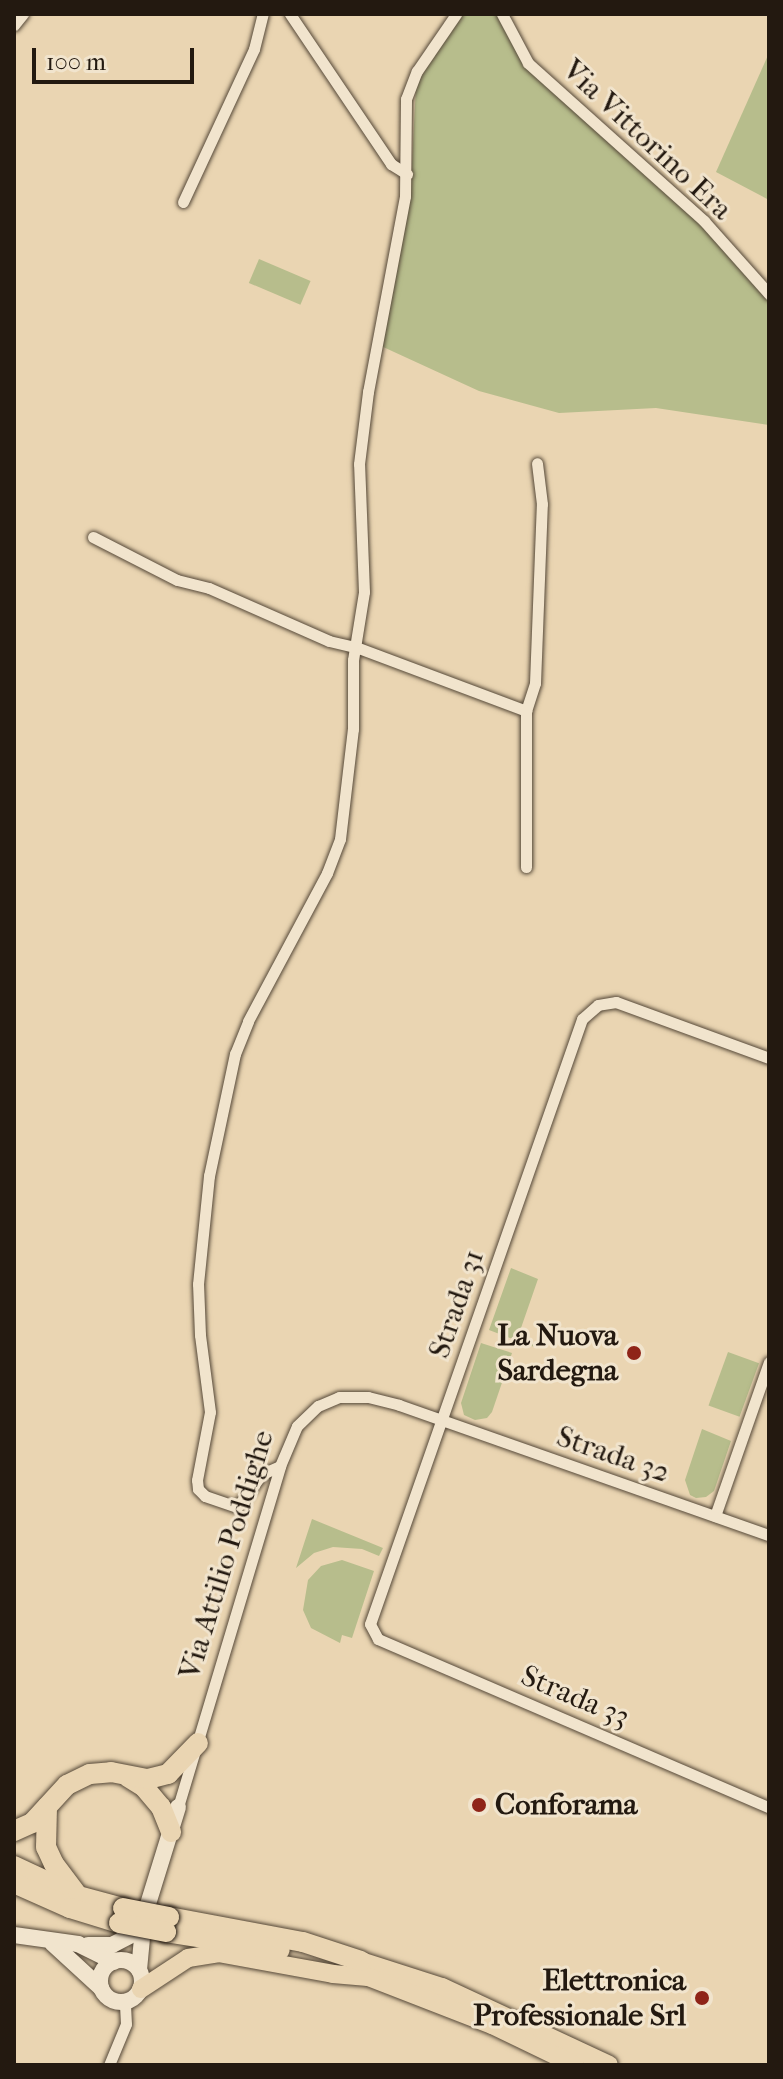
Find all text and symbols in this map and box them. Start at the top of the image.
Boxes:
scale bar [36,32,198,82]
text: 100 m [46,48,106,76]
street label: Via Vittorino Era [555,52,739,228]
street label: Strada 31 [422,1245,492,1363]
place label: La Nuova Sardegna [497,1318,618,1388]
marker: La Nuova Sardegna [625,1344,643,1362]
street label: Strada 32 [552,1419,674,1491]
street label: Via Attilio Poddighe [172,1426,282,1684]
street label: Strada 33 [515,1658,635,1736]
place label: Conforama [495,1787,637,1823]
marker: Conforama [470,1796,488,1814]
place label: Elettronica Professionale Srl [473,1963,686,2034]
marker: Elettronica Professionale Srl [693,1989,711,2007]

